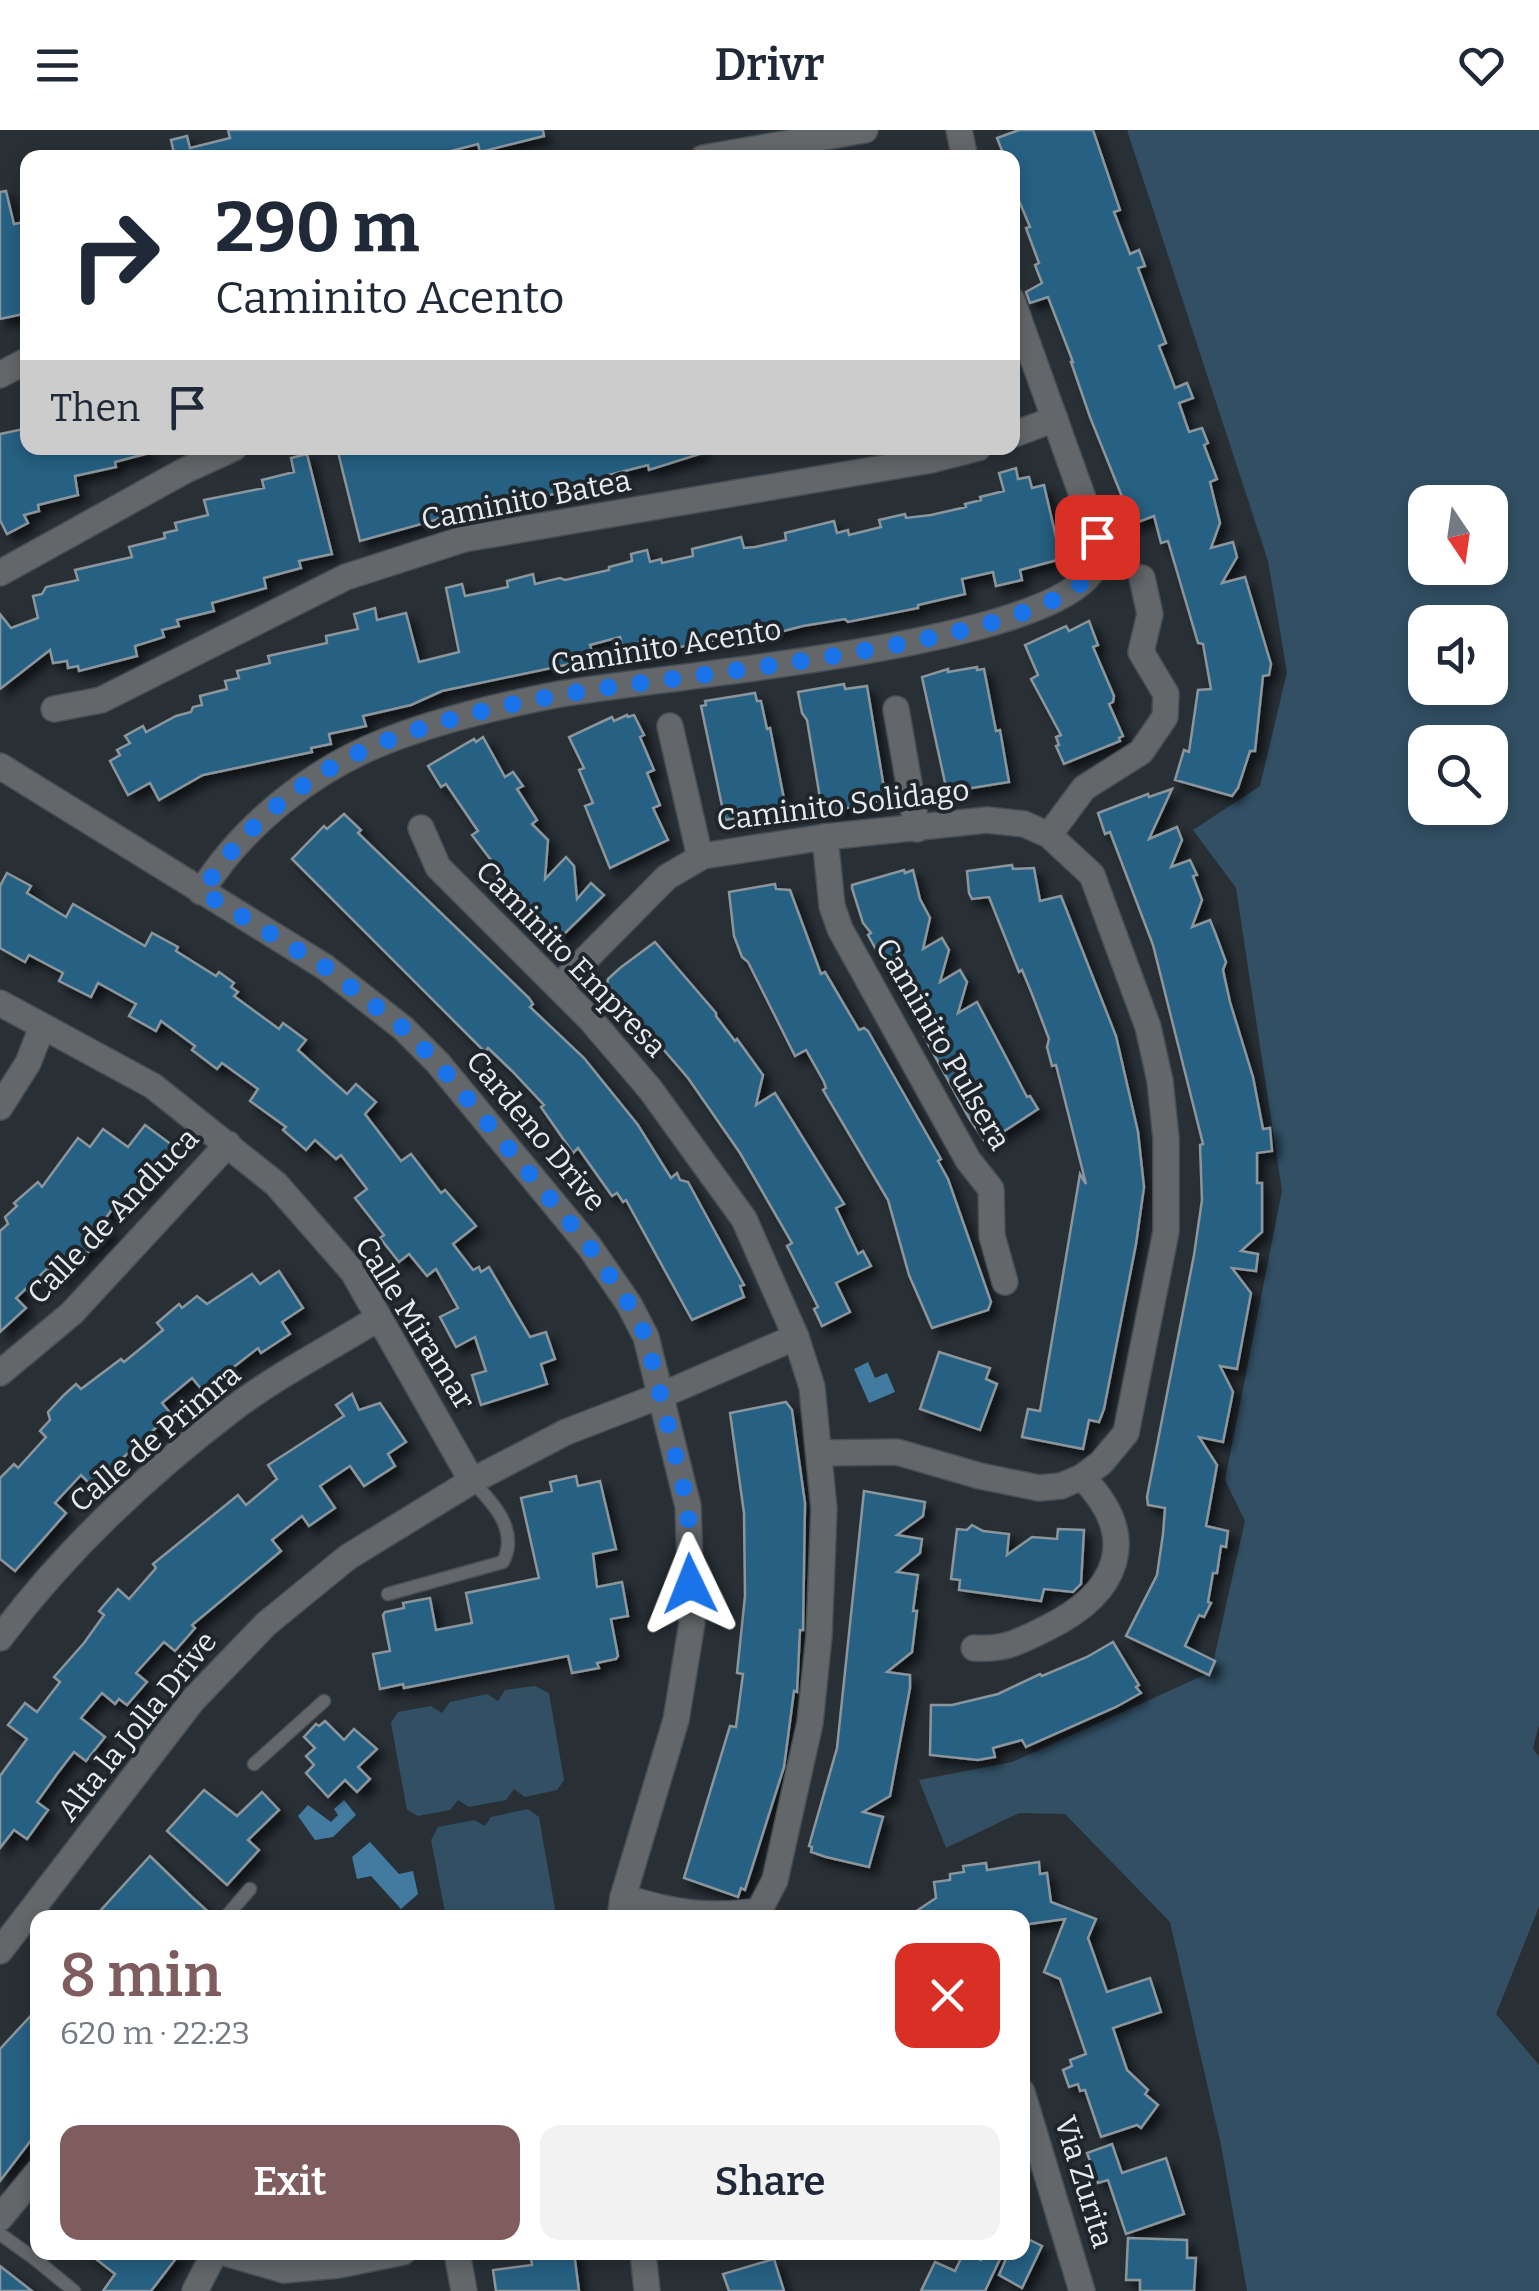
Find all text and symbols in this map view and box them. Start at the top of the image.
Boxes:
icon: menu [30,38,85,93]
text: Drivr [715,38,824,92]
icon: heart [1454,38,1509,93]
text: 290 m [215,186,420,270]
icon: right [50,190,180,320]
text: Caminito Acento [215,271,564,325]
icon: arrive [160,380,215,435]
text: Then [50,385,140,431]
street label: Caminito Batea [418,462,634,538]
north arrow [1408,485,1508,585]
map controls [1408,485,1508,825]
pin [1055,495,1140,580]
icon: arrive [1070,510,1125,565]
button: sound [1408,605,1508,705]
street label: Caminito Acento [548,611,784,683]
button: search [1408,725,1508,825]
street label: Caminito Solidago [715,772,971,838]
street label: Caminito Empresa [468,853,674,1065]
street label: Caminito Pulsera [868,932,1018,1156]
street label: Cardeno Drive [459,1044,613,1218]
street label: Calle de Andluca [20,1120,206,1312]
street label: Calle Miramar [347,1230,483,1416]
street label: Calle de Primra [62,1356,248,1520]
position arrow [638,1532,742,1636]
street label: Alta la Jolla Drive [50,1624,224,1828]
text: 8 min [60,1940,222,2012]
button: close [895,1943,1000,2048]
text: 620 m · 22:23 [60,2014,250,2052]
street label: Via Zurita [1047,2112,1121,2252]
button: Exit [60,2125,520,2240]
button: Share [540,2125,1000,2240]

